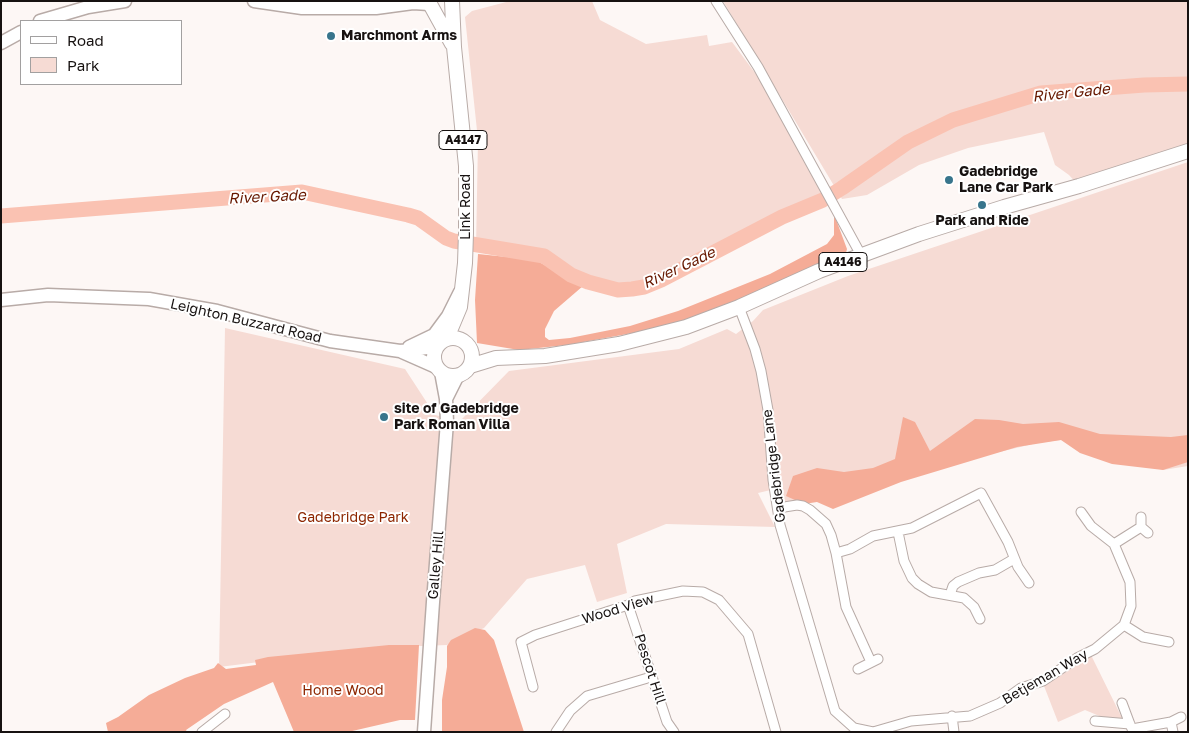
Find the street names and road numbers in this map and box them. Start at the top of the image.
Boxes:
road number: A4147 [439,130,487,150]
street label: Link Road [458,174,474,240]
road number: A4146 [819,252,867,272]
street label: Leighton Buzzard Road [169,295,323,347]
street label: Gadebridge Lane [759,408,789,524]
street label: Galley Hill [425,530,447,600]
street label: Wood View [580,590,656,628]
street label: Pescot Hill [631,632,669,706]
street label: Betjeman Way [999,646,1091,708]

